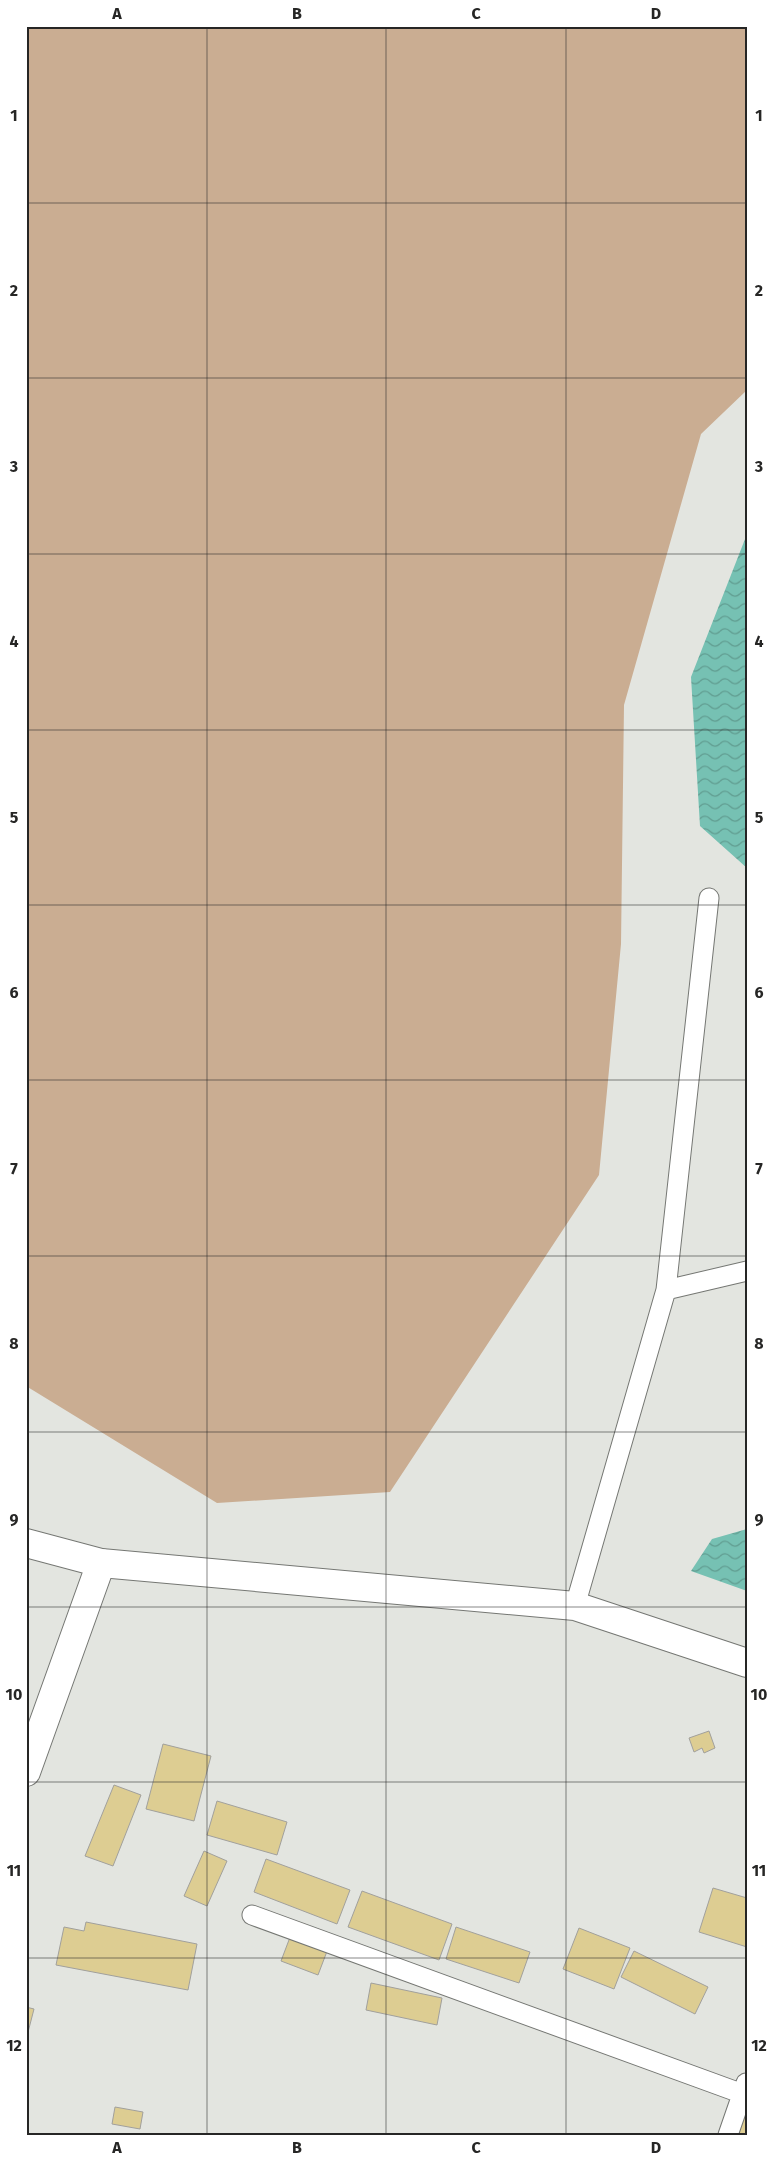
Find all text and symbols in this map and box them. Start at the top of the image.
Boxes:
text: A [111,4,122,23]
text: B [292,4,302,23]
text: C [471,4,481,23]
text: D [651,4,661,23]
text: 1 [10,106,18,125]
text: 1 [755,106,763,125]
text: 2 [10,281,18,300]
text: 2 [755,281,763,300]
text: 3 [9,457,18,476]
text: 3 [754,457,763,476]
text: 4 [9,632,19,651]
text: 4 [754,632,764,651]
text: 5 [10,808,19,827]
text: 5 [755,808,764,827]
text: 6 [9,983,19,1002]
text: 6 [754,983,764,1002]
text: 7 [10,1159,18,1178]
text: 7 [755,1159,763,1178]
text: 8 [9,1334,19,1353]
text: 8 [754,1334,764,1353]
text: 9 [10,1510,19,1529]
text: 9 [755,1510,764,1529]
text: 10 [6,1685,22,1704]
text: 10 [751,1685,767,1704]
text: 11 [7,1861,21,1880]
text: 11 [752,1861,766,1880]
text: 12 [6,2036,22,2055]
text: 12 [751,2036,767,2055]
text: A [111,2138,122,2157]
text: B [292,2138,302,2157]
text: C [471,2138,481,2157]
text: D [651,2138,661,2157]

